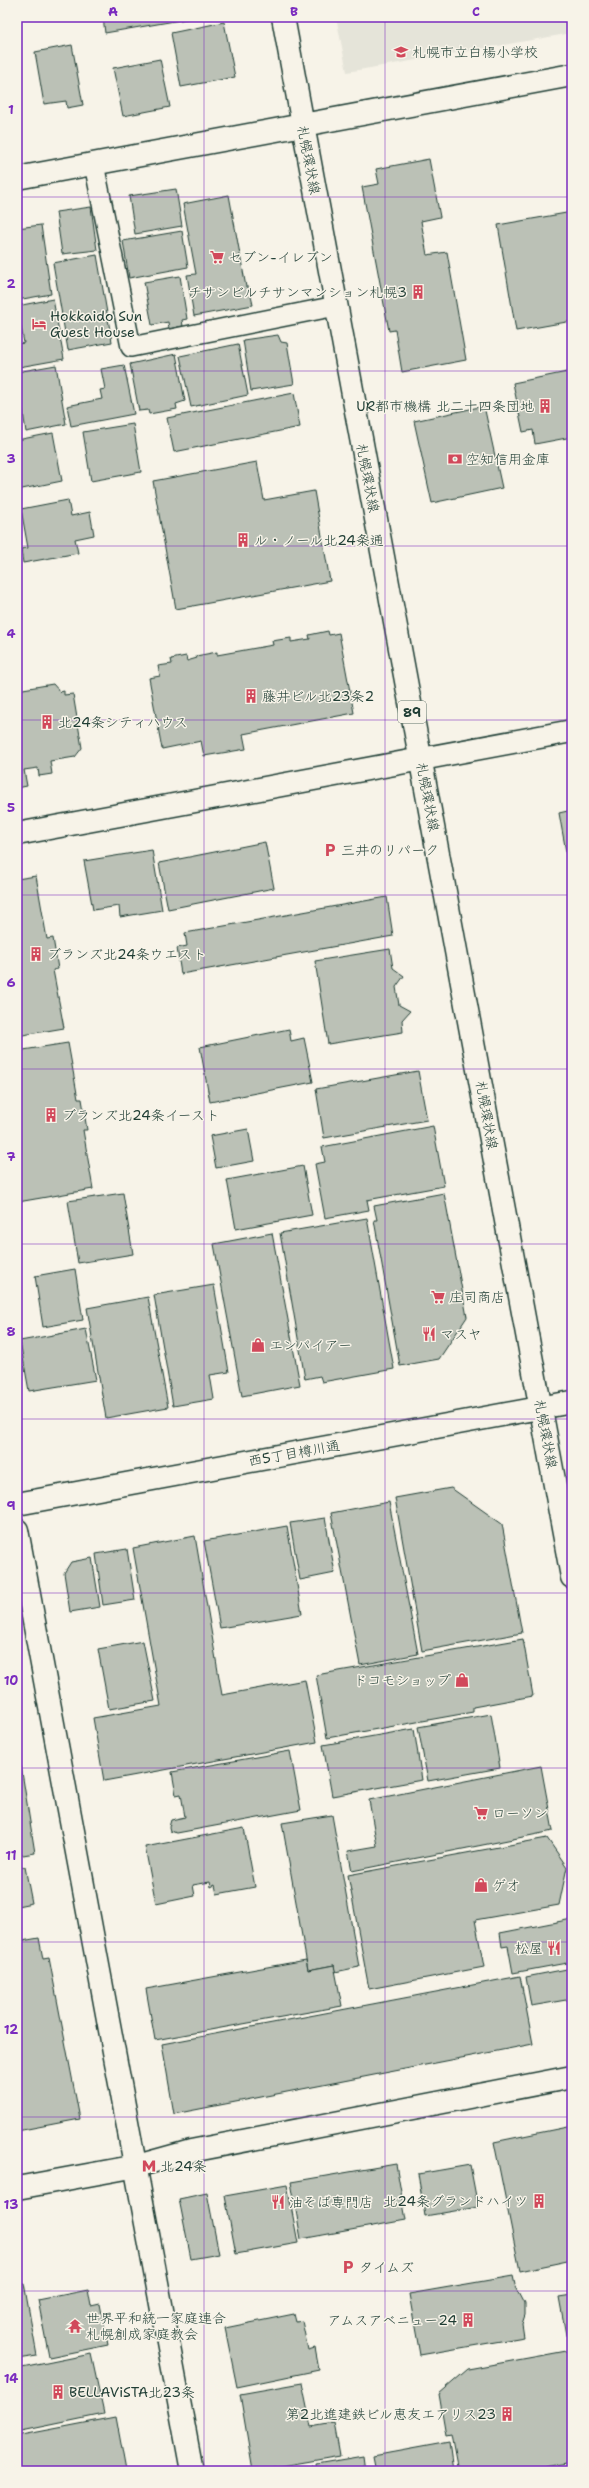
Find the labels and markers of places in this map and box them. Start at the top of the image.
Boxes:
place label: 札幌市立白楊小学校 [412,43,538,61]
school or university icon: 札幌市立白楊小学校 [393,44,409,60]
place label: セブン-イレブン [228,248,333,266]
supermarket icon: セブン-イレブン [209,249,225,265]
place label: チサンビルチサンマンション札幌3 [188,283,407,301]
building icon: チサンビルチサンマンション札幌3 [410,284,426,300]
place label: Hokkaido Sun Guest House [50,307,143,341]
hotel icon: Hokkaido Sun Guest House [31,316,47,332]
place label: UR都市機構 北二十四条団地 [356,397,534,415]
building icon: UR都市機構 北二十四条団地 [537,398,553,414]
place label: 空知信用金庫 [466,450,550,468]
bank icon: 空知信用金庫 [447,451,463,467]
place label: ル・ノール北24条通 [254,531,384,549]
building icon: ル・ノール北24条通 [235,532,251,548]
place label: 藤井ビル北23条2 [262,687,374,705]
building icon: 藤井ビル北23条2 [243,688,259,704]
place label: 北24条シティハウス [58,713,188,731]
building icon: 北24条シティハウス [39,714,55,730]
place label: 三井のリパーク [341,841,439,859]
parking icon: 三井のリパーク [322,842,338,858]
place label: ブランズ北24条ウエスト [47,945,207,963]
building icon: ブランズ北24条ウエスト [28,946,44,962]
place label: ブランズ北24条イースト [62,1106,220,1124]
building icon: ブランズ北24条イースト [43,1107,59,1123]
place label: 庄司商店 [449,1288,505,1306]
supermarket icon: 庄司商店 [430,1289,446,1305]
place label: マスヤ [440,1325,482,1343]
restaurant icon: マスヤ [421,1326,437,1342]
place label: エンパイアー [269,1336,352,1354]
shop icon: エンパイアー [250,1337,266,1353]
place label: ドコモショップ [354,1671,451,1689]
shop icon: ドコモショップ [454,1672,470,1688]
place label: ローソン [492,1804,548,1822]
supermarket icon: ローソン [473,1805,489,1821]
place label: ゲオ [492,1876,520,1894]
shop icon: ゲオ [473,1877,489,1893]
place label: 松屋 [515,1939,543,1957]
restaurant icon: 松屋 [546,1940,562,1956]
place label: 北24条 [160,2157,207,2175]
metro station icon: 北24条 [141,2158,157,2174]
place label: 北24条グランドハイツ [383,2192,528,2210]
place label: 油そば専門店 [289,2193,373,2211]
building icon: 北24条グランドハイツ [531,2193,547,2209]
restaurant icon: 油そば専門店 [270,2194,286,2210]
place label: タイムズ [359,2258,414,2276]
parking icon: タイムズ [340,2259,356,2275]
place label: 世界平和統一家庭連合 札幌創成家庭教会 [86,2309,226,2343]
place label: アムスアベニュー24 [327,2311,457,2329]
building icon: アムスアベニュー24 [460,2312,476,2328]
temple icon: 世界平和統一家庭連合 札幌創成家庭教会 [67,2318,83,2334]
place label: BELLAViSTA北23条 [69,2383,195,2401]
building icon: BELLAViSTA北23条 [50,2384,66,2400]
place label: 第2北進建鉄ビル恵友エアリス23 [286,2405,496,2423]
building icon: 第2北進建鉄ビル恵友エアリス23 [499,2406,515,2422]

